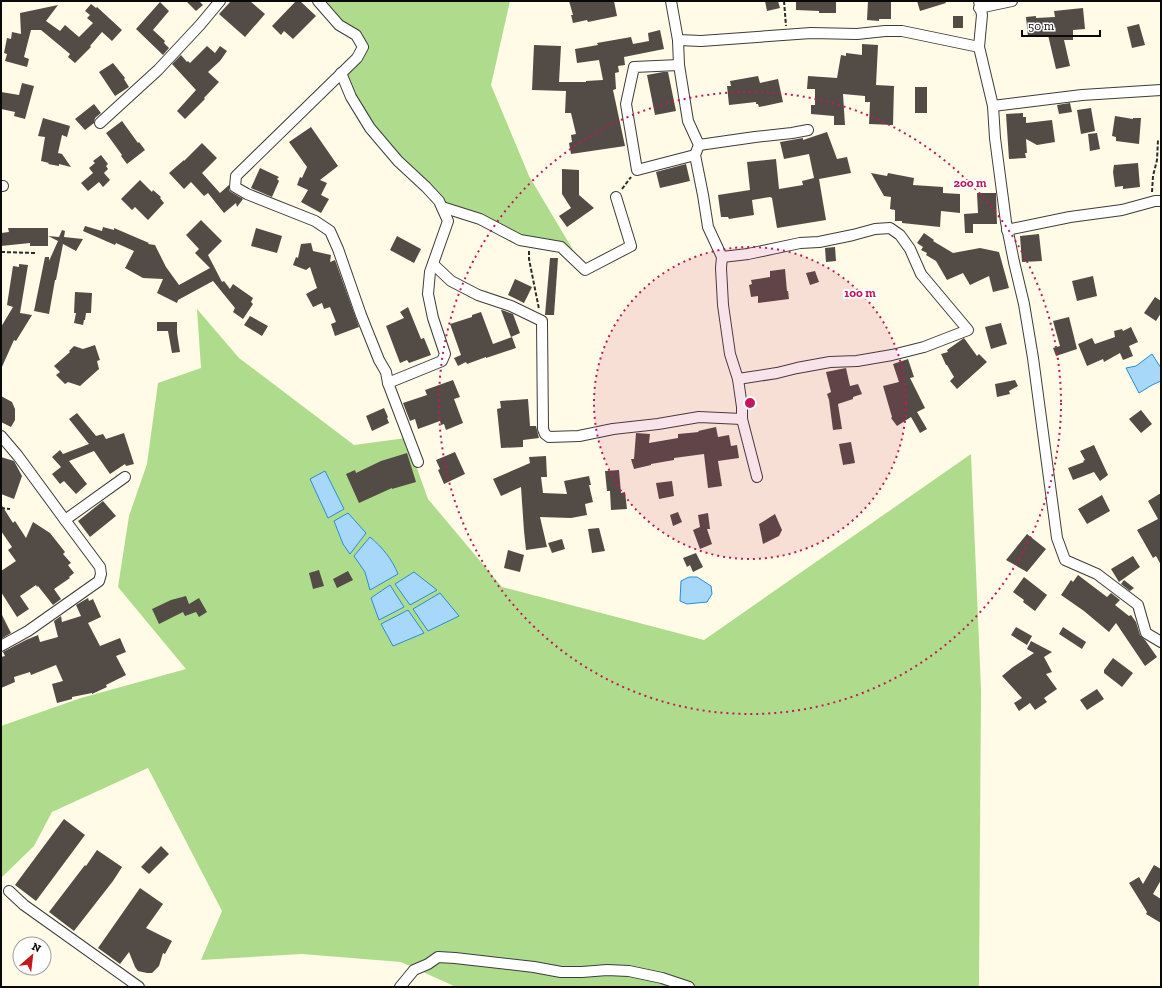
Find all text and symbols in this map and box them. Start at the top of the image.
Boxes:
scale bar [1022,12,1100,38]
text: 50 m [1028,19,1055,33]
text: 200 m [953,176,987,190]
text: 100 m [844,286,876,300]
centre of rings [743,396,757,410]
north arrow [12,936,52,976]
text: N [30,940,44,956]

